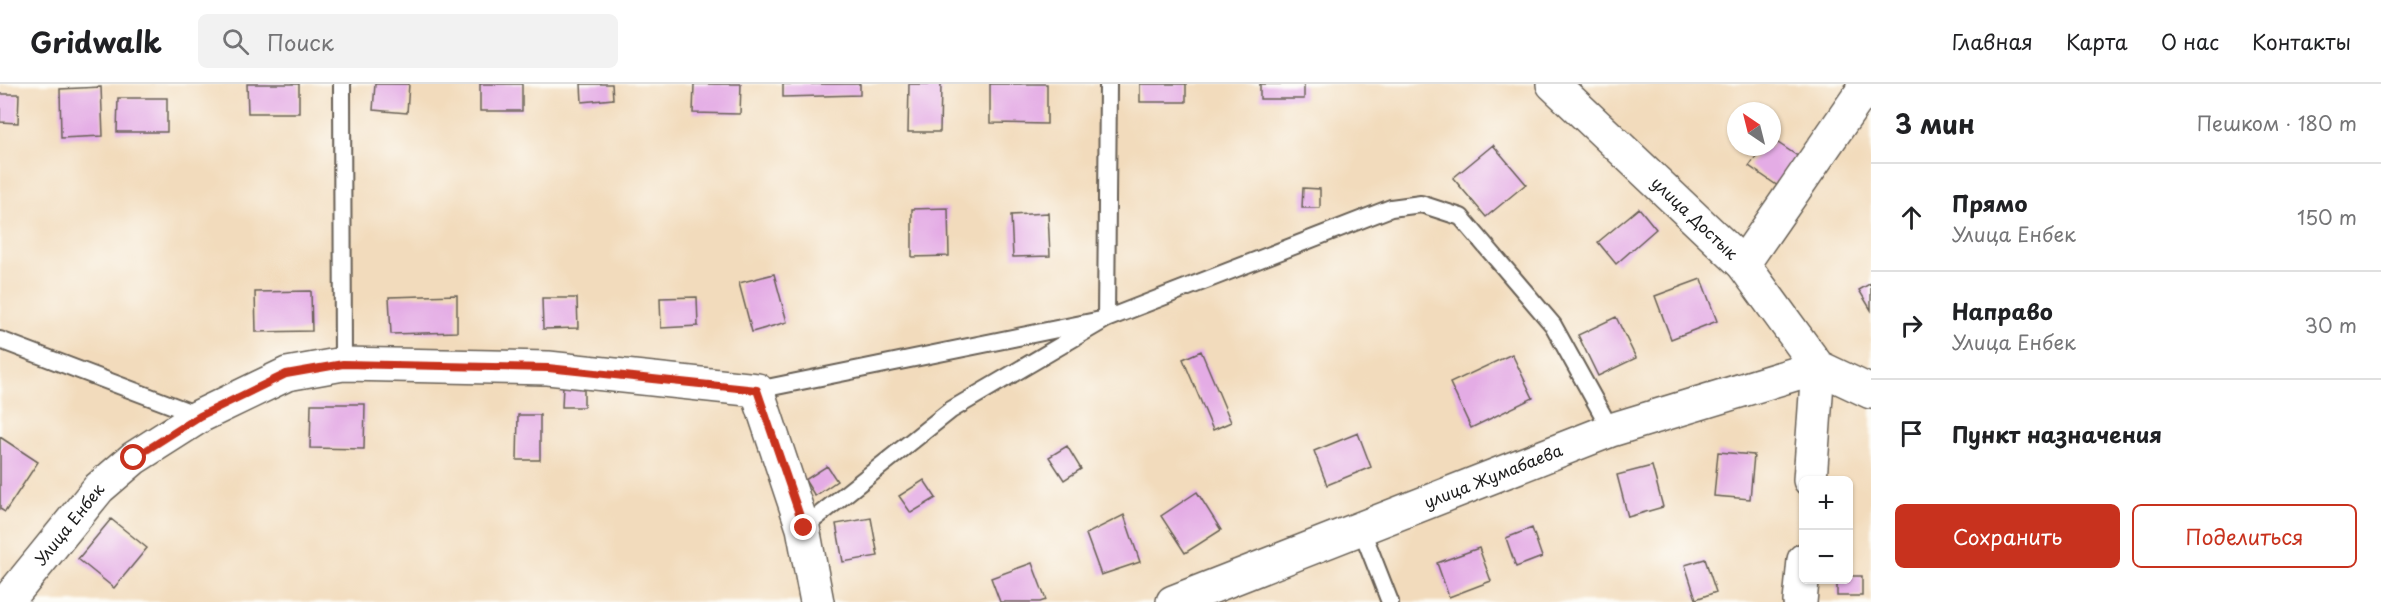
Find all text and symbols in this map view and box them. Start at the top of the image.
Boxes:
search box [198,14,618,68]
text: Gridwalk [30,20,162,63]
icon: search [219,25,252,58]
text: Поиск [267,25,334,58]
text: Главная [1952,25,2033,57]
text: Карта [2066,25,2128,57]
text: О нас [2161,25,2219,57]
text: Контакты [2252,25,2351,57]
north arrow [1727,102,1781,156]
text: 3 мин [1895,104,1975,143]
text: Пешком · 180 m [2197,108,2357,138]
street label: улица Достык [1647,170,1744,265]
text: Прямо [1952,186,2027,219]
icon: ahead [1895,201,1928,234]
text: 150 m [2297,202,2357,232]
text: Улица Енбек [1952,219,2076,249]
text: Направо [1952,294,2053,327]
icon: right [1895,309,1928,342]
text: 30 m [2304,310,2357,340]
text: Улица Енбек [1952,327,2076,357]
icon: arrive [1895,417,1928,450]
text: Пункт назначения [1952,417,2162,450]
street label: улица Жумабаева [1420,437,1566,513]
route start [120,444,146,470]
map controls [1799,476,1853,584]
button: + [1799,476,1853,530]
street label: Улица Енбек [28,477,110,570]
button: Сохранить [1895,504,2120,568]
button: Поделиться [2132,504,2357,568]
route end [790,514,816,540]
button: − [1799,530,1853,584]

